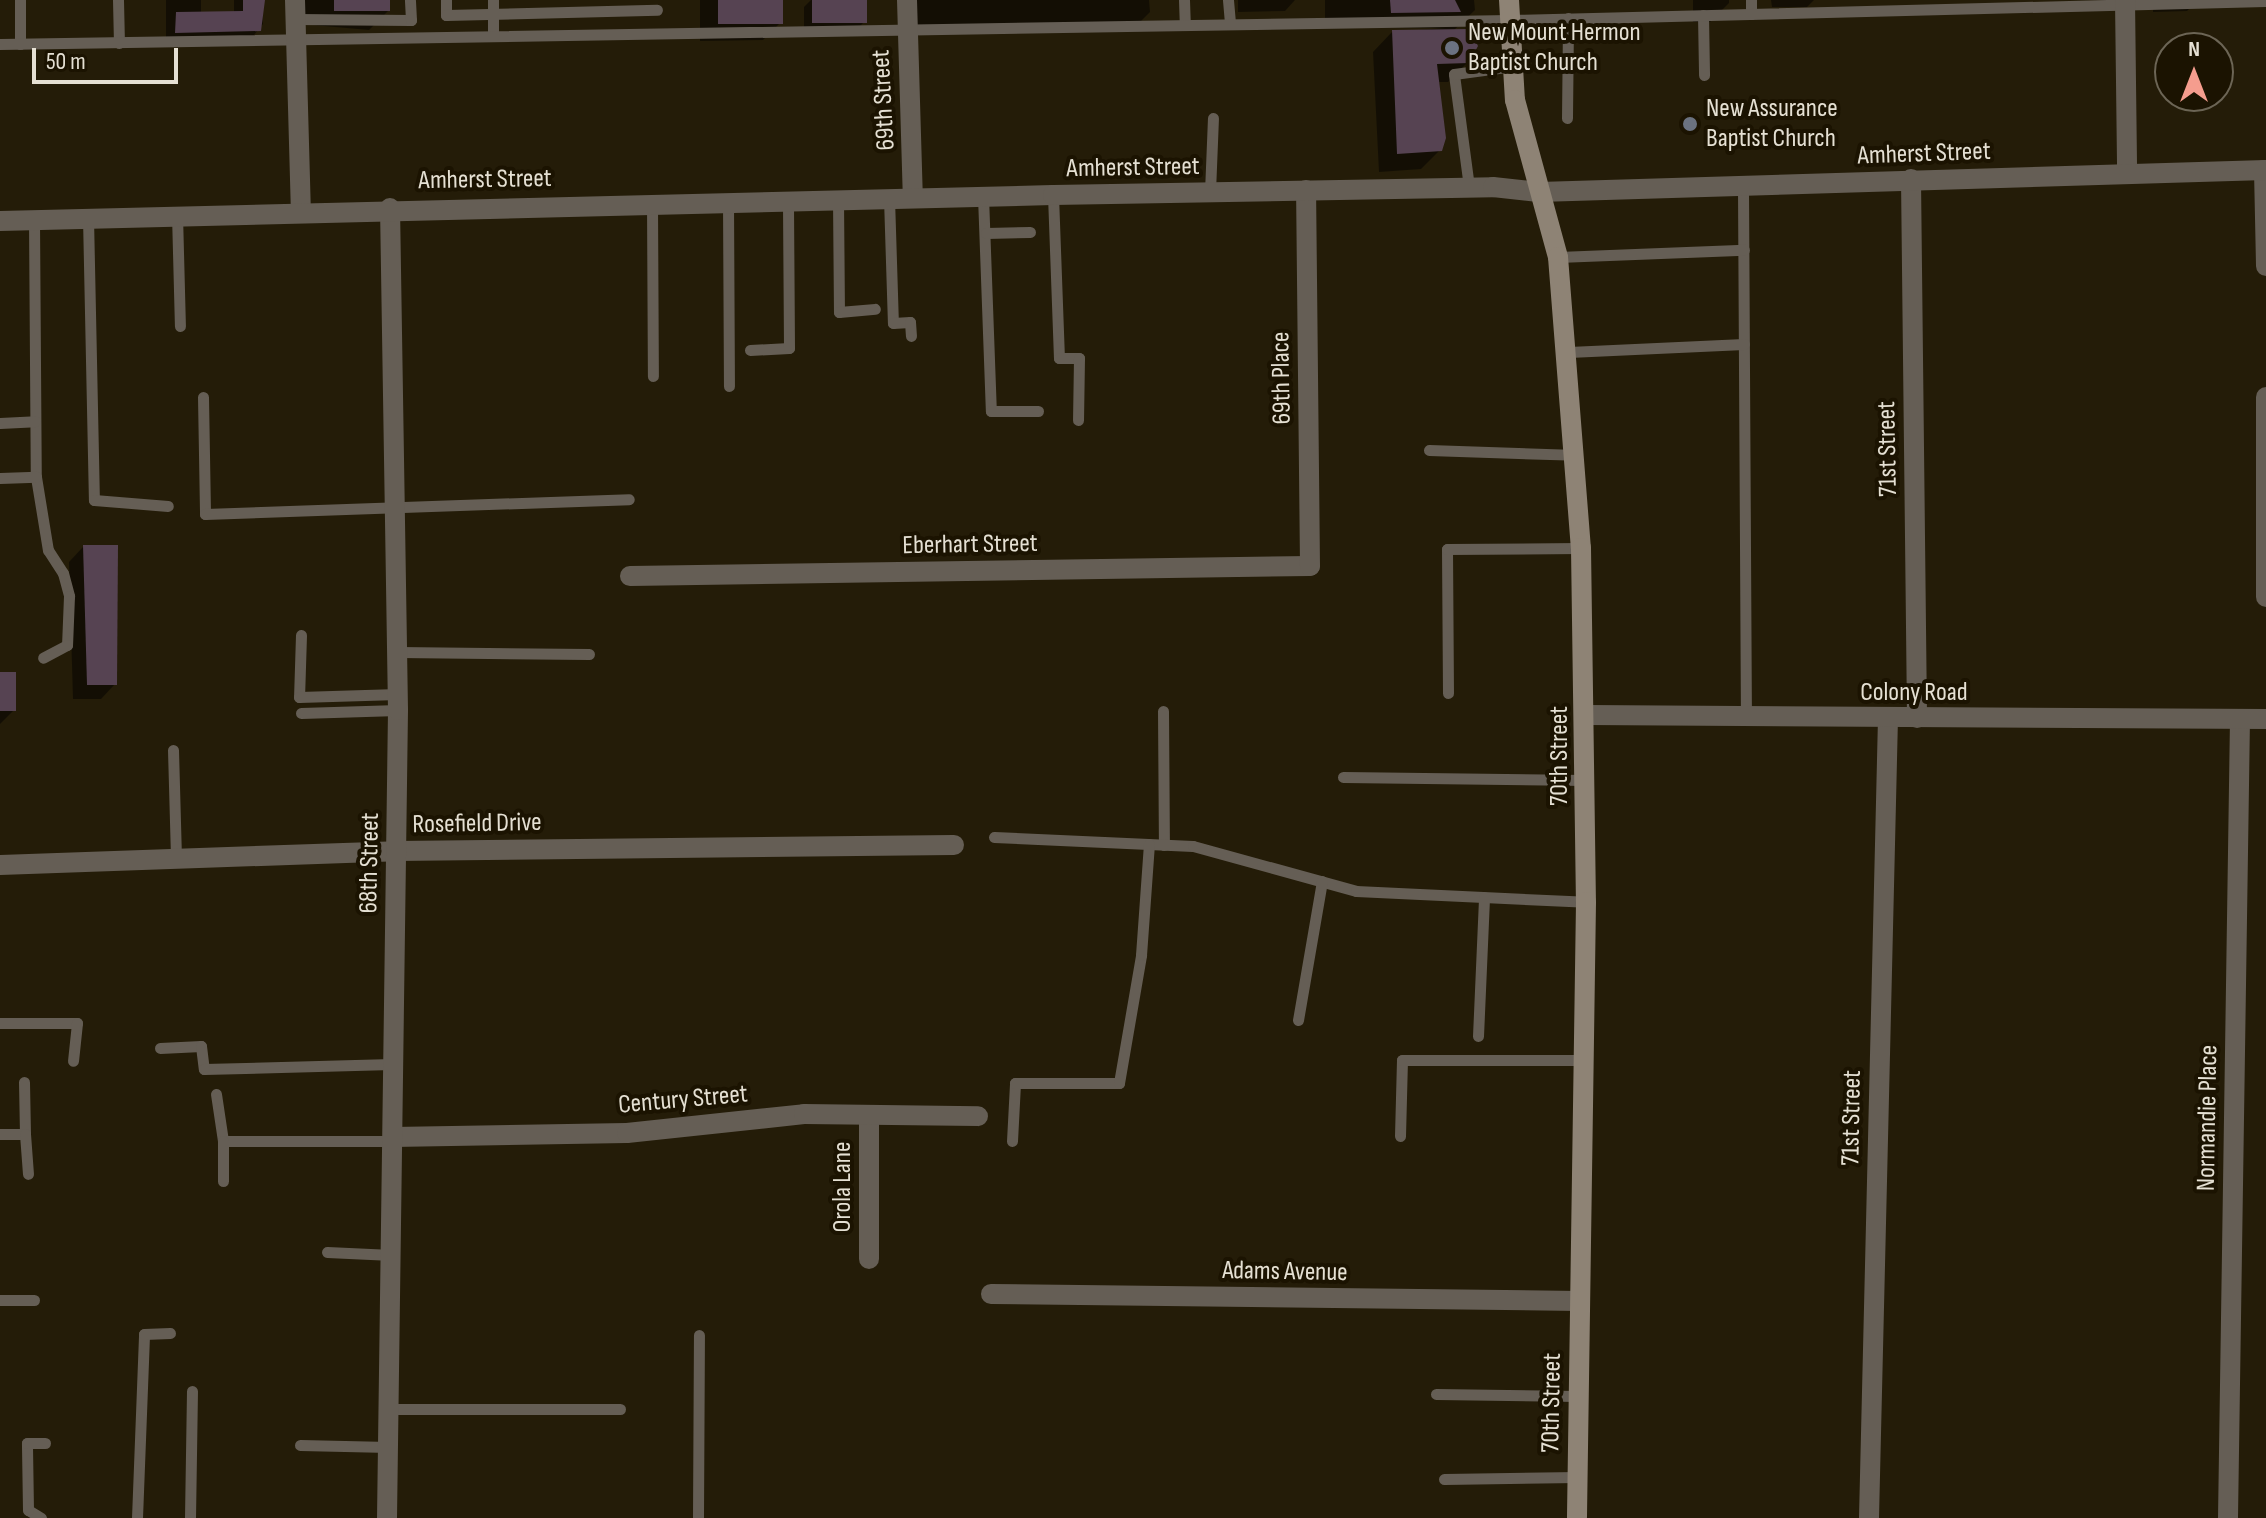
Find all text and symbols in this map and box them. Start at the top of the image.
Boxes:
place label: New Mount Hermon Baptist Church [1468,17,1641,78]
scale bar [36,32,182,82]
north arrow [2154,32,2234,112]
text: N [2188,36,2200,63]
marker: New Mount Hermon Baptist Church [1443,39,1461,57]
text: 50 m [46,47,86,76]
street label: 69th Street [866,49,902,151]
place label: New Assurance Baptist Church [1706,93,1838,154]
marker: New Assurance Baptist Church [1681,115,1699,133]
street label: Amherst Street [1857,136,1991,172]
street label: Amherst Street [1066,151,1200,185]
street label: Amherst Street [418,163,552,197]
street label: 69th Place [1266,331,1298,425]
street label: 71st Street [1872,401,1904,497]
street label: Eberhart Street [902,528,1038,562]
street label: Colony Road [1860,677,1968,709]
street label: 70th Street [1544,706,1576,806]
street label: Rosefield Drive [412,807,542,841]
street label: 68th Street [354,812,386,914]
street label: Normandie Place [2191,1045,2225,1191]
street label: 71st Street [1836,1070,1868,1166]
street label: Century Street [617,1079,749,1121]
street label: Orola Lane [827,1142,859,1232]
street label: Adams Avenue [1222,1255,1348,1289]
street label: 70th Street [1536,1353,1568,1453]

